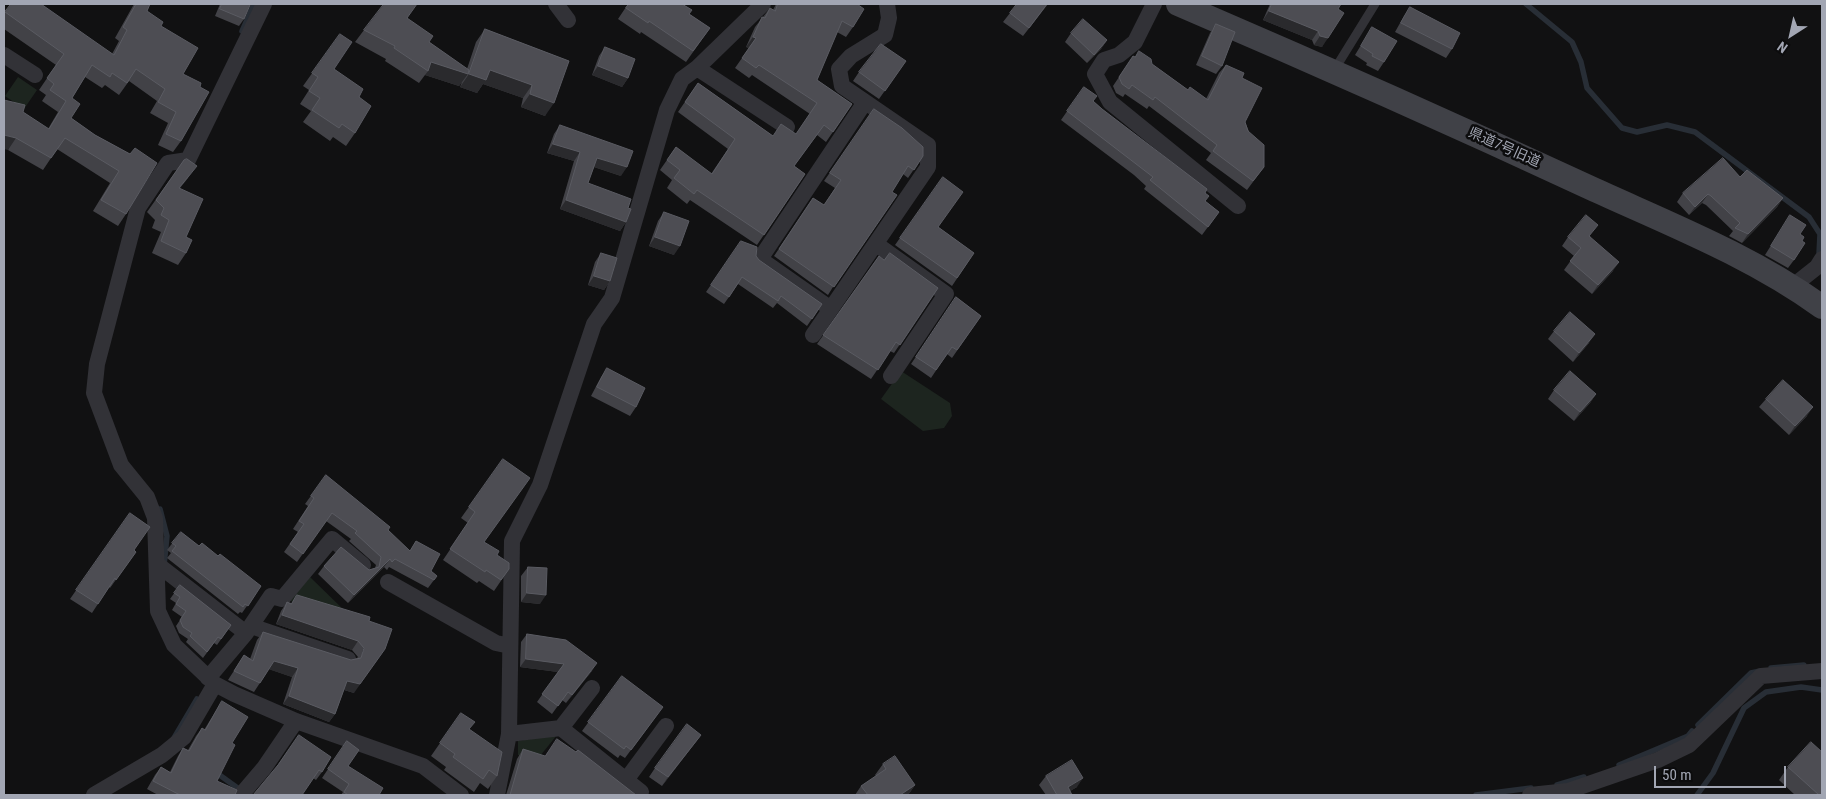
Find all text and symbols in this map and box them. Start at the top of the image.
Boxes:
north arrow [1766,10,1816,60]
text: N [1774,38,1791,56]
street label: 県道7号旧道 [1465,125,1543,171]
scale bar [1656,756,1788,788]
text: 50 m [1662,766,1692,784]

